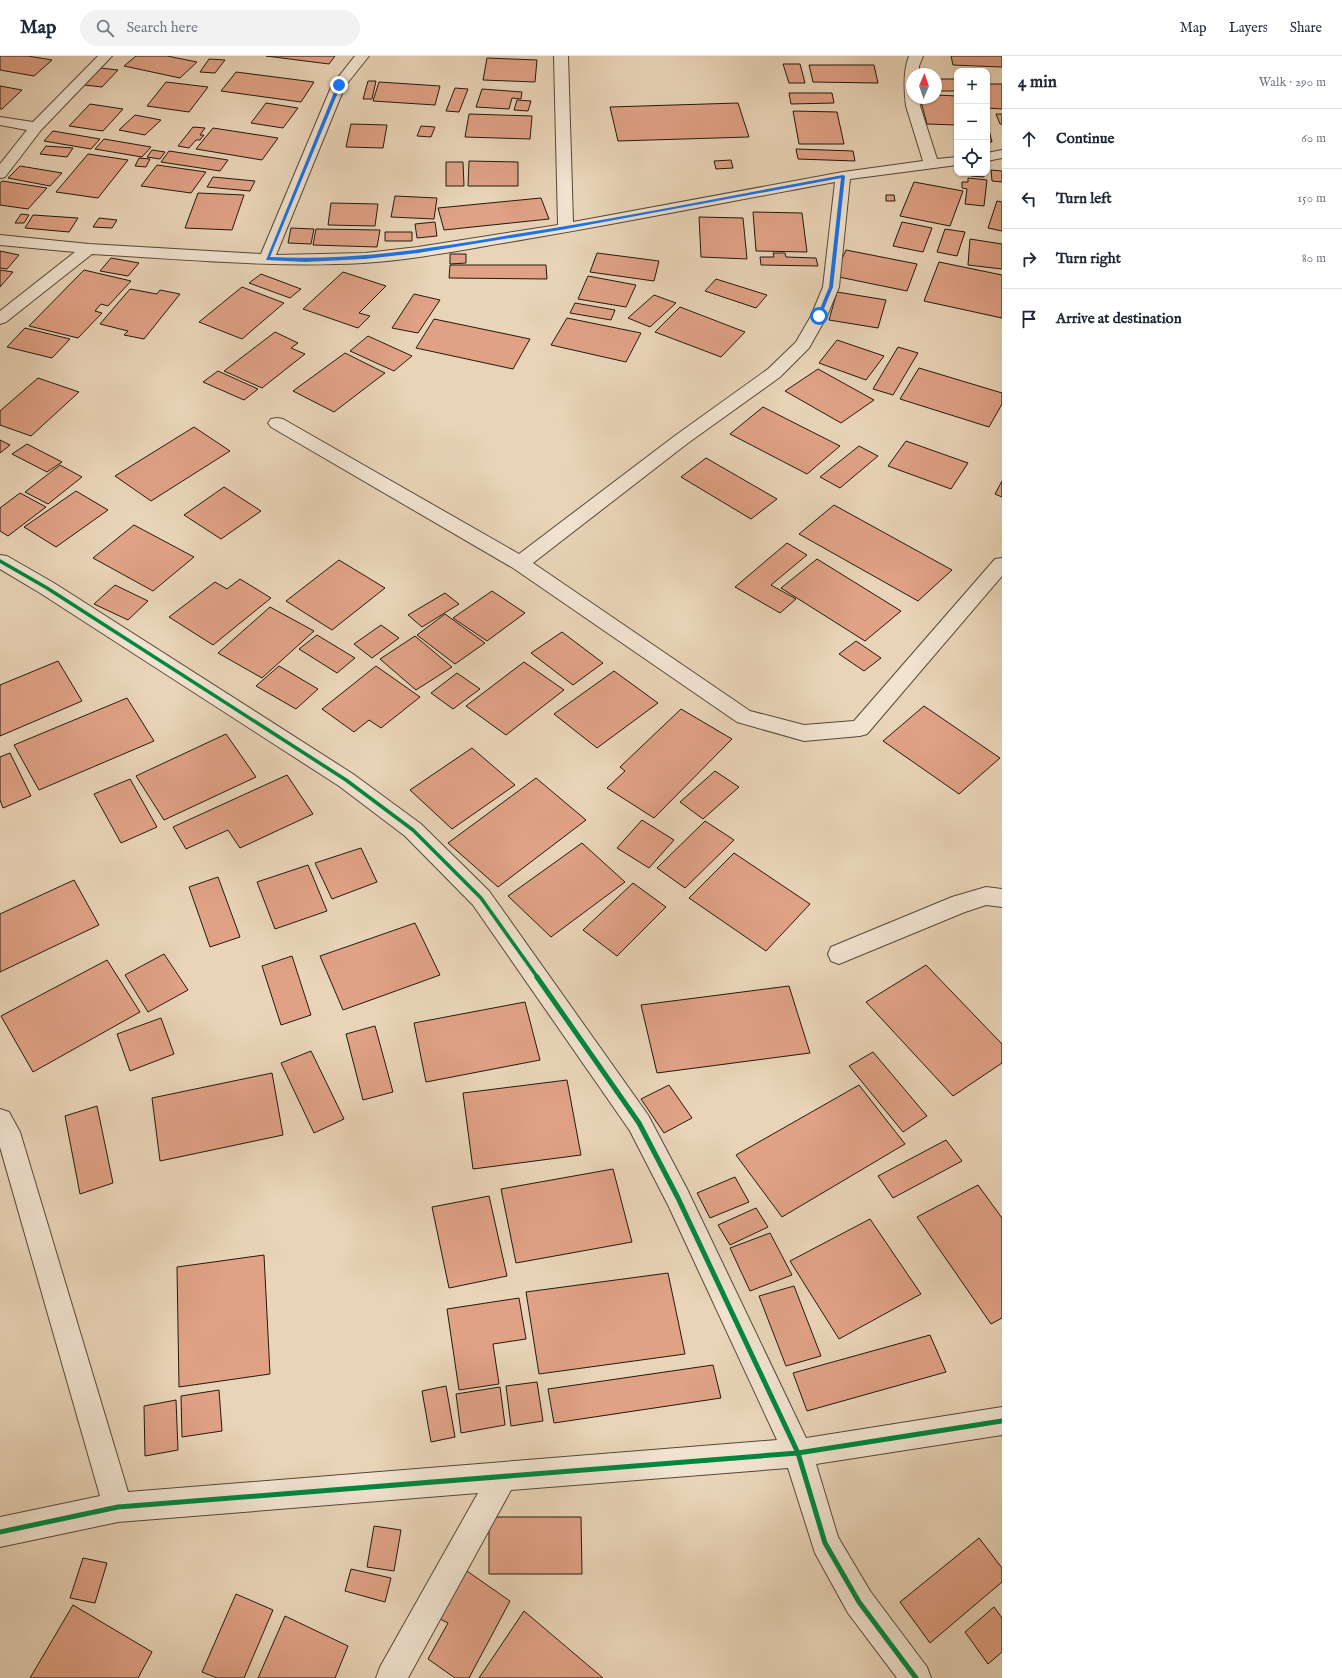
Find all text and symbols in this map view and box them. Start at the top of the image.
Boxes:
search box [80,10,360,46]
text: Map [20,16,56,40]
icon: search [94,17,116,39]
text: Search here [126,18,198,37]
text: Map [1180,19,1207,37]
text: Layers [1229,19,1268,37]
text: Share [1290,19,1322,37]
north arrow [906,68,942,104]
map controls [954,68,990,176]
button: + [954,68,990,104]
text: 4 min [1018,72,1057,93]
text: Walk · 290 m [1259,74,1326,91]
route end [330,76,348,94]
button: − [954,104,990,140]
icon: ahead [1018,128,1040,150]
text: Continue [1056,129,1114,148]
text: 60 m [1301,130,1326,147]
button: locate [954,140,990,176]
icon: left [1018,188,1040,210]
text: Turn left [1056,189,1112,208]
text: 150 m [1297,190,1326,207]
icon: right [1018,248,1040,270]
text: Turn right [1056,249,1121,268]
text: 80 m [1302,250,1326,267]
route start [810,307,828,325]
icon: arrive [1018,308,1040,330]
text: Arrive at destination [1056,309,1182,328]

